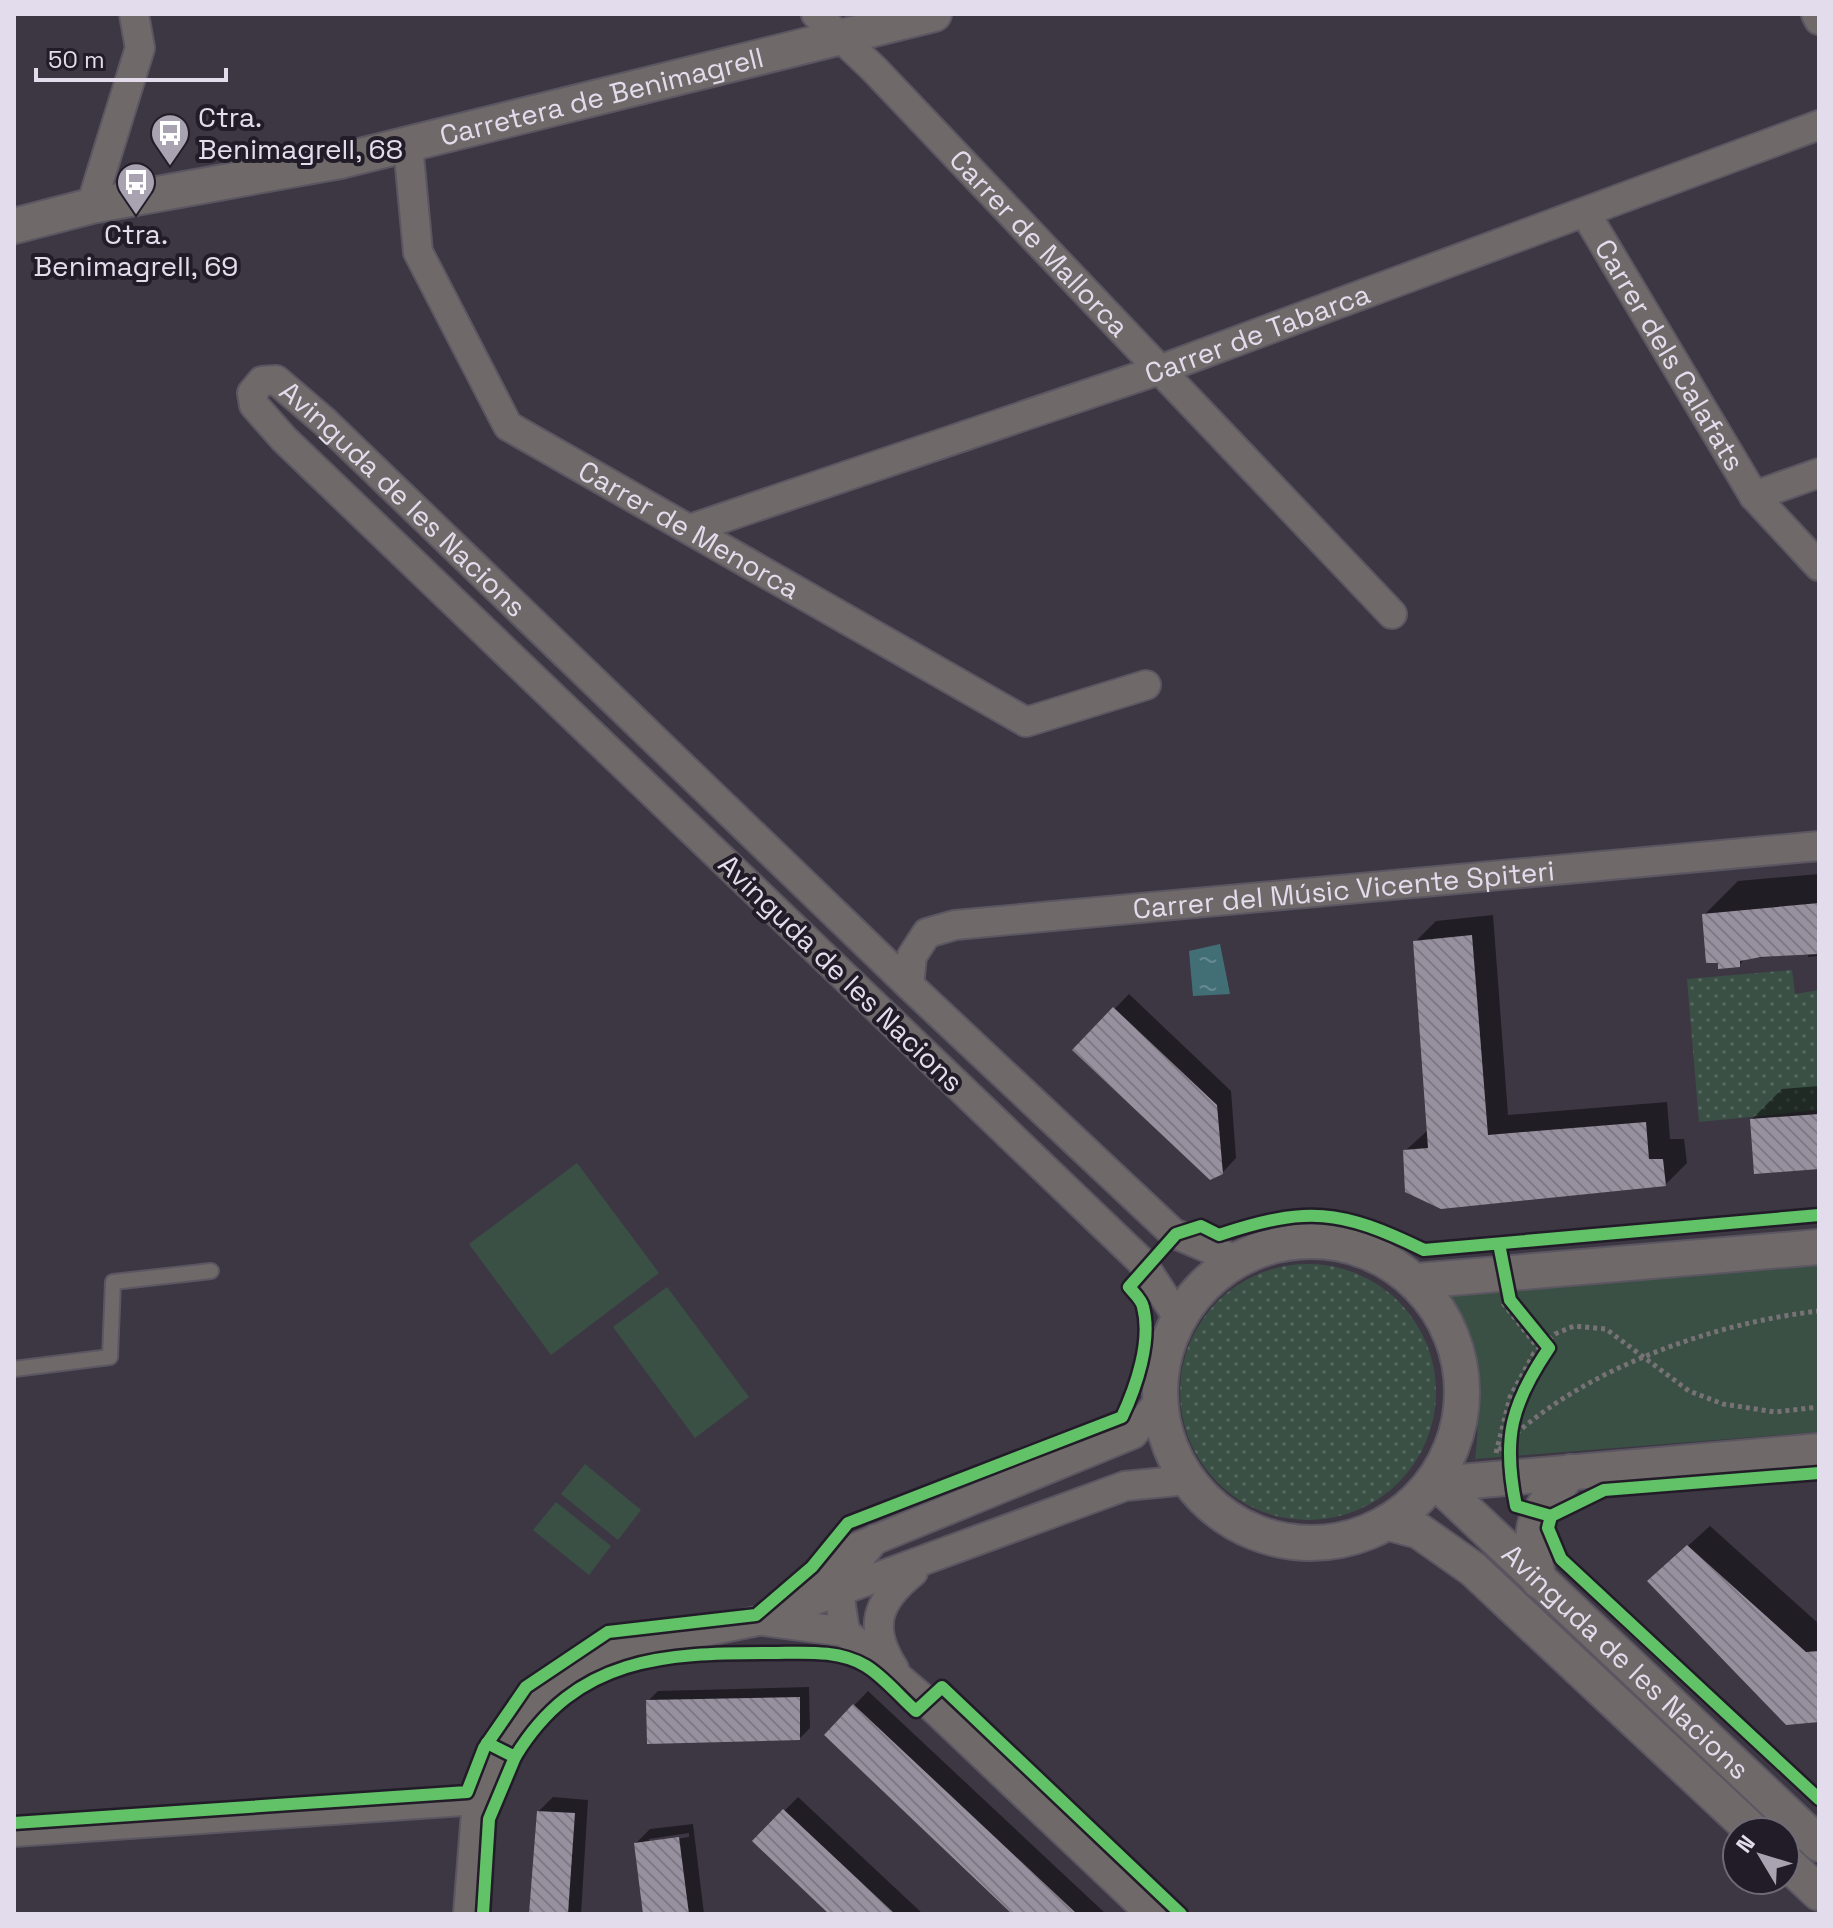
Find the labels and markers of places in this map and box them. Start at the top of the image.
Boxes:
place label: Ctra. Benimagrell, 68 [198,99,403,167]
bus stop icon: Ctra. Benimagrell, 68 [149,112,191,167]
bus stop icon: Ctra. Benimagrell, 69 [115,161,157,216]
place label: Ctra. Benimagrell, 69 [34,216,238,284]

